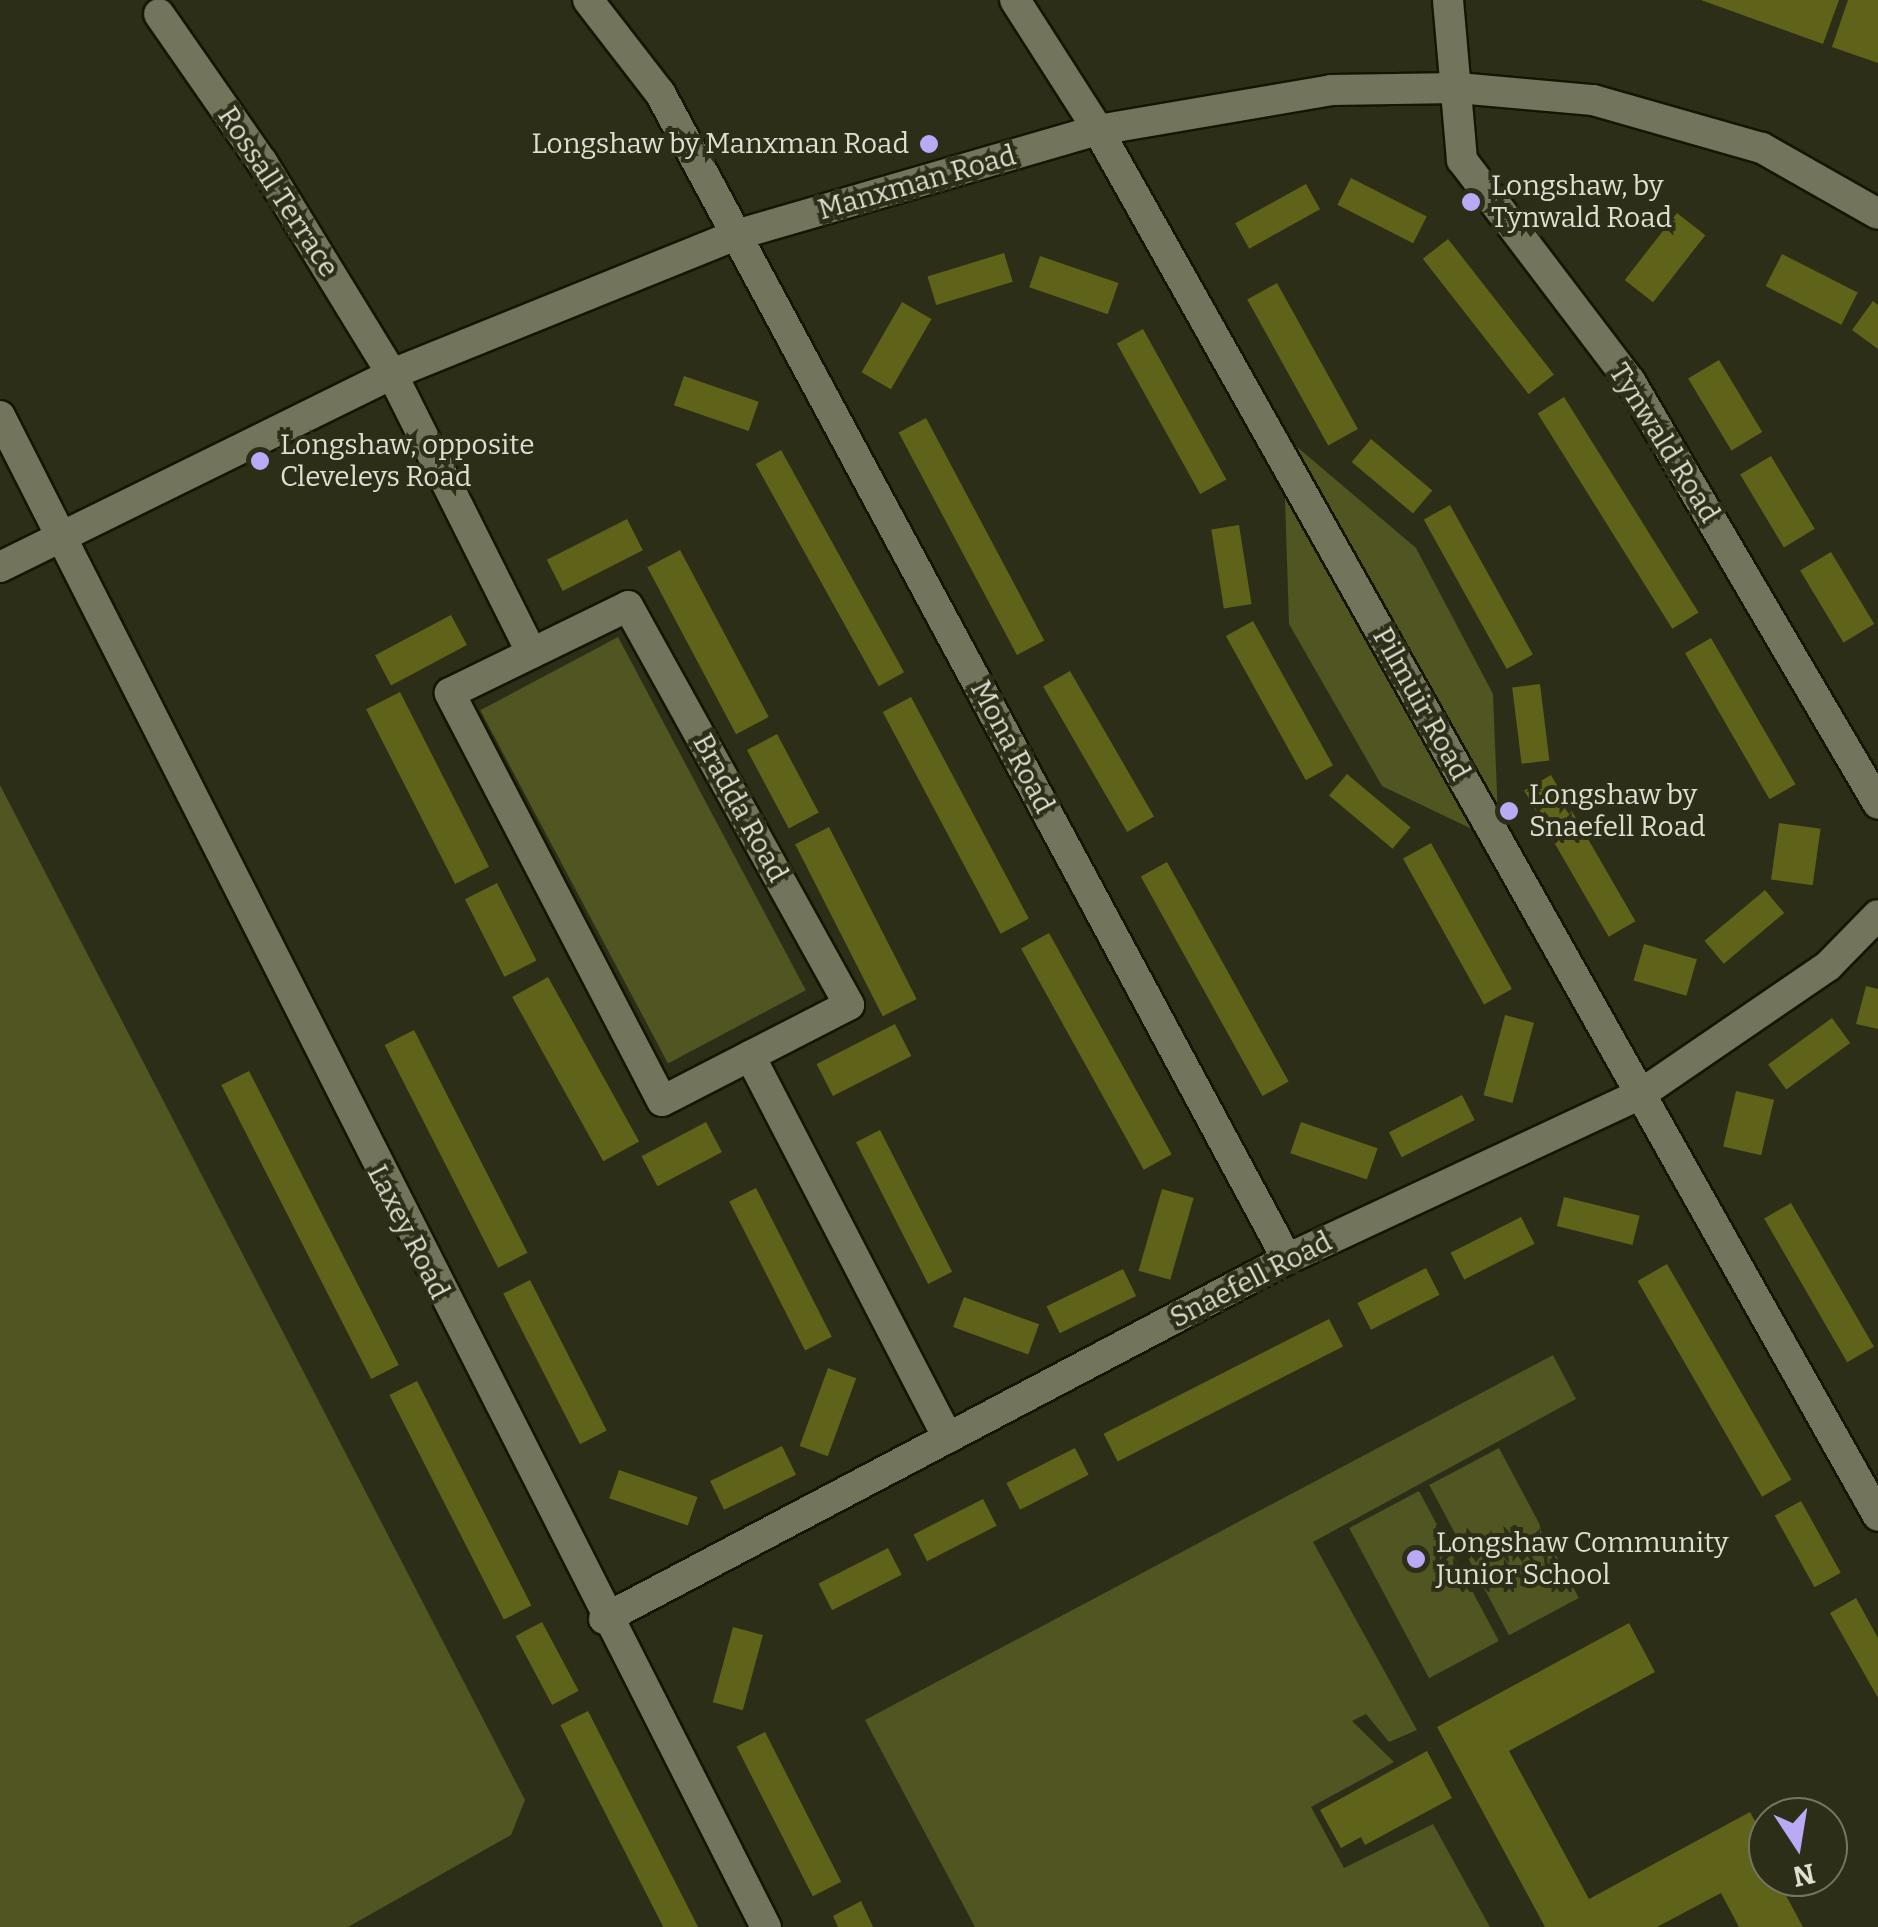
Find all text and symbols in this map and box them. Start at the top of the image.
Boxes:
street label: Rossall Terrace [211,101,345,283]
place label: Longshaw by Manxman Road [531,127,909,161]
marker: Longshaw by Manxman Road [918,133,940,155]
street label: Manxman Road [814,139,1020,227]
place label: Longshaw, by Tynwald Road [1491,169,1672,235]
marker: Longshaw, by Tynwald Road [1460,191,1482,213]
street label: Tynwald Road [1602,357,1726,529]
place label: Longshaw, opposite Cleveleys Road [280,428,534,494]
marker: Longshaw, opposite Cleveleys Road [249,450,271,472]
street label: Pilmuir Road [1365,622,1477,786]
street label: Mona Road [963,675,1061,819]
street label: Bradda Road [686,728,794,888]
place label: Longshaw by Snaefell Road [1529,778,1706,844]
marker: Longshaw by Snaefell Road [1498,800,1520,822]
street label: Laxey Road [360,1159,456,1305]
street label: Snaefell Road [1165,1225,1337,1335]
place label: Longshaw Community Junior School [1436,1526,1729,1592]
marker: Longshaw Community Junior School [1405,1548,1427,1570]
north arrow [1748,1797,1848,1897]
text: N [1790,1856,1818,1893]

